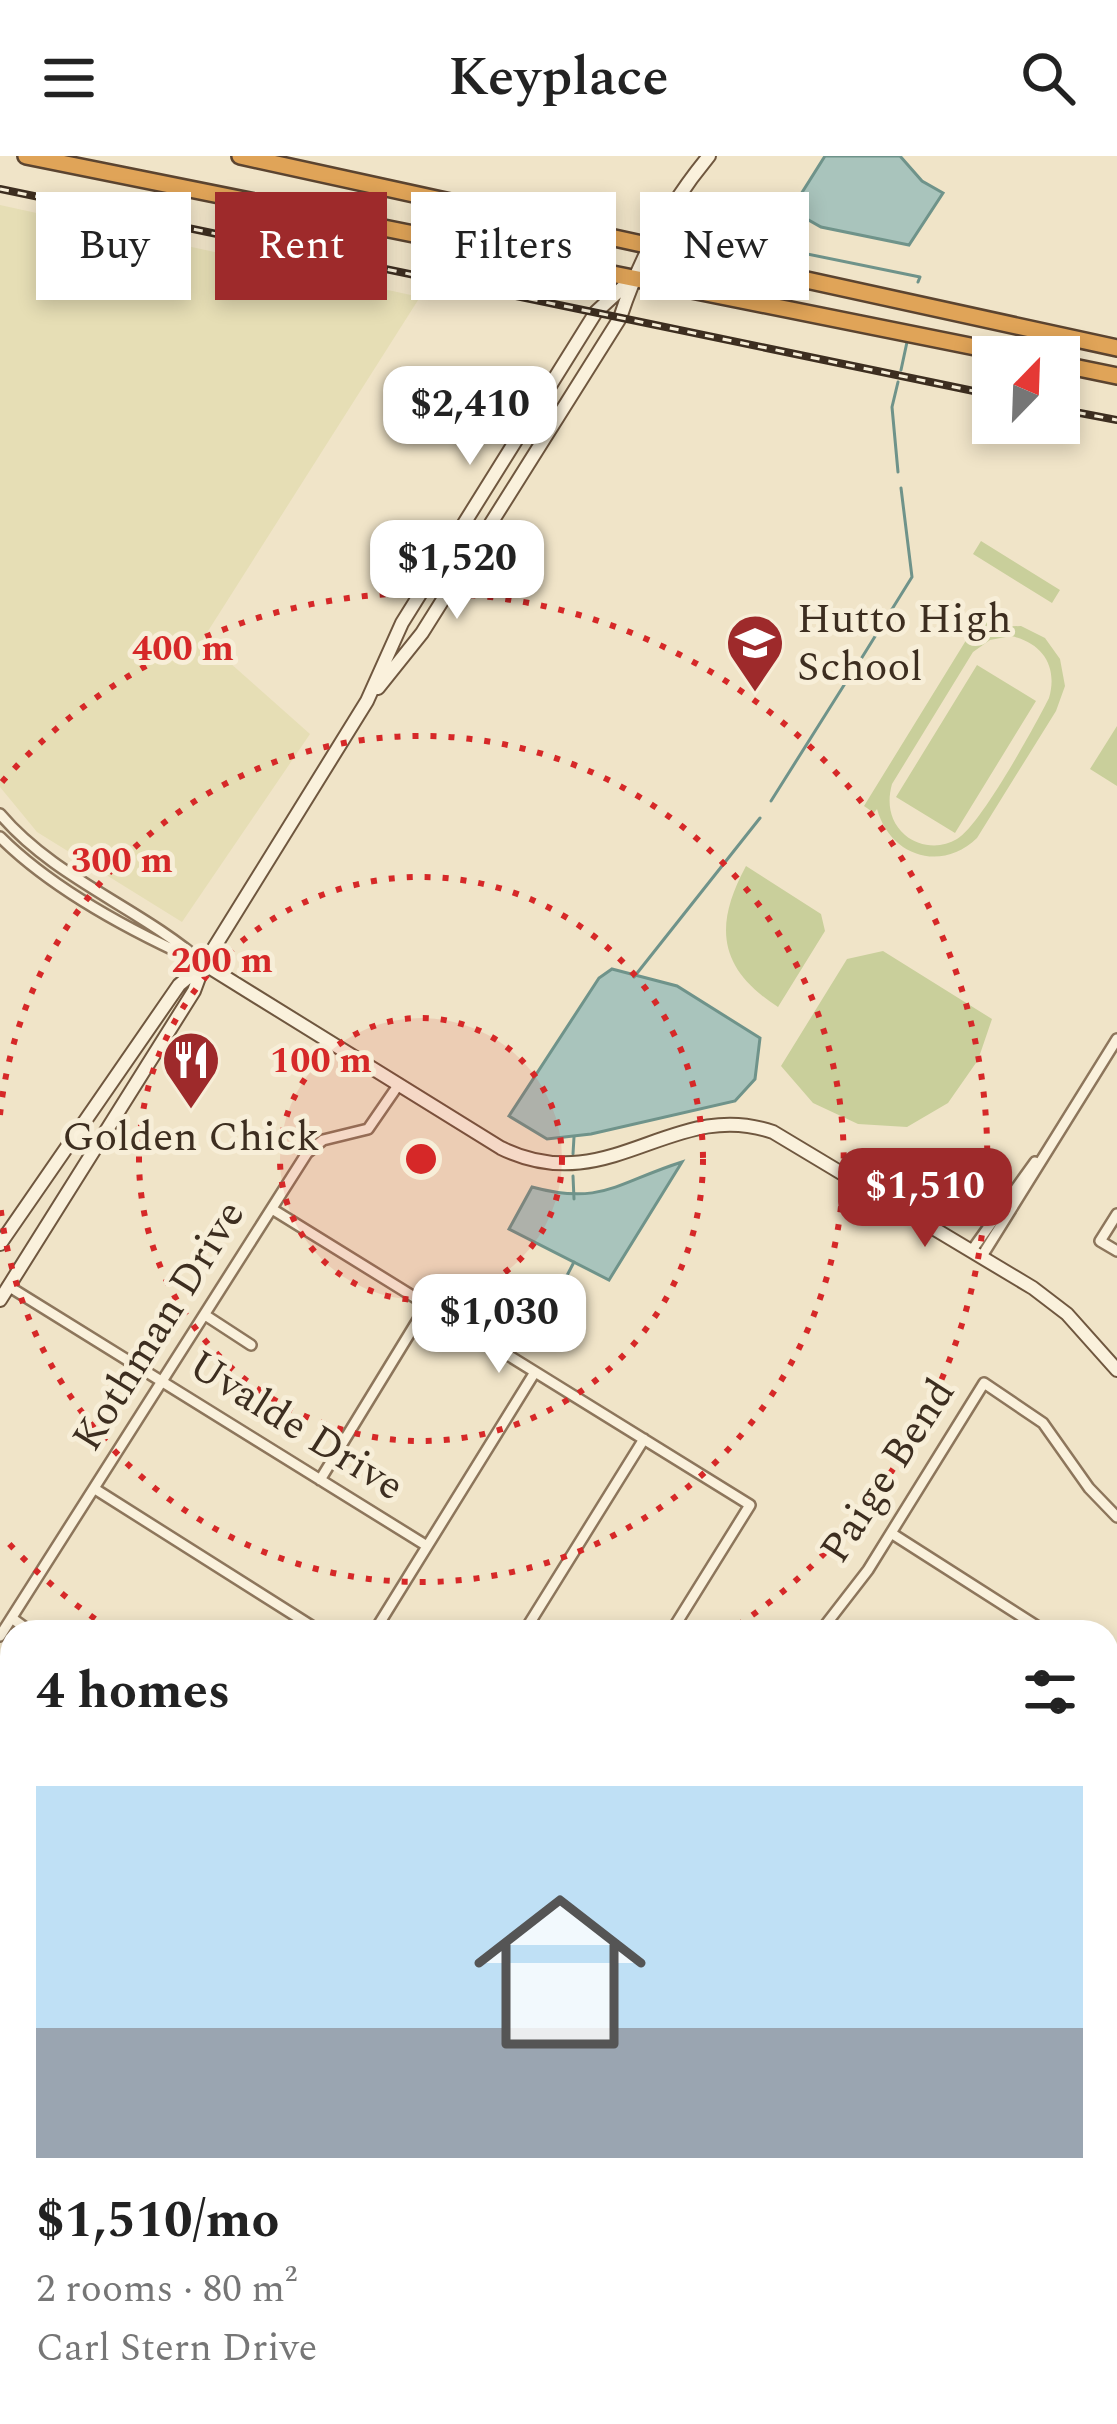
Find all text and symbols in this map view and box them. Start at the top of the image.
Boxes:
text: Keyplace [448,37,669,119]
icon: menu [36,45,102,111]
icon: search [1015,45,1081,111]
chip: Buy [36,192,191,300]
chip: Rent [215,192,387,300]
chip: Filters [411,192,616,300]
chip: New [640,192,809,300]
north arrow [972,336,1080,444]
map controls [972,336,1080,444]
pin: $2,410 [372,366,568,468]
text: $2,410 [410,375,530,434]
pin: $1,520 [359,520,555,622]
text: $1,520 [397,529,517,588]
place label: Hutto High School [797,588,1012,699]
school or university icon: Hutto High School [724,612,786,694]
text: 400 m [132,622,234,677]
text: 300 m [71,834,173,889]
text: 200 m [171,934,273,989]
restaurant icon: Golden Chick [160,1029,222,1111]
text: 100 m [270,1034,372,1089]
place label: Golden Chick [62,1106,320,1169]
centre of rings [400,1138,442,1180]
pin: $1,510 [827,1148,1023,1250]
text: $1,510 [865,1157,985,1216]
street label: Kothman Drive [57,1188,261,1464]
pin: $1,030 [401,1274,597,1376]
text: $1,030 [439,1283,559,1342]
street label: Uvalde Drive [176,1335,416,1517]
street label: Paige Bend [805,1366,971,1576]
text: 4 homes [36,1653,230,1731]
icon: filters [1017,1659,1083,1725]
icon: home [452,1864,668,2080]
text: $1,510/mo [36,2182,279,2260]
text: 2 rooms · 80 m² [36,2260,297,2319]
text: Carl Stern Drive [36,2319,317,2378]

